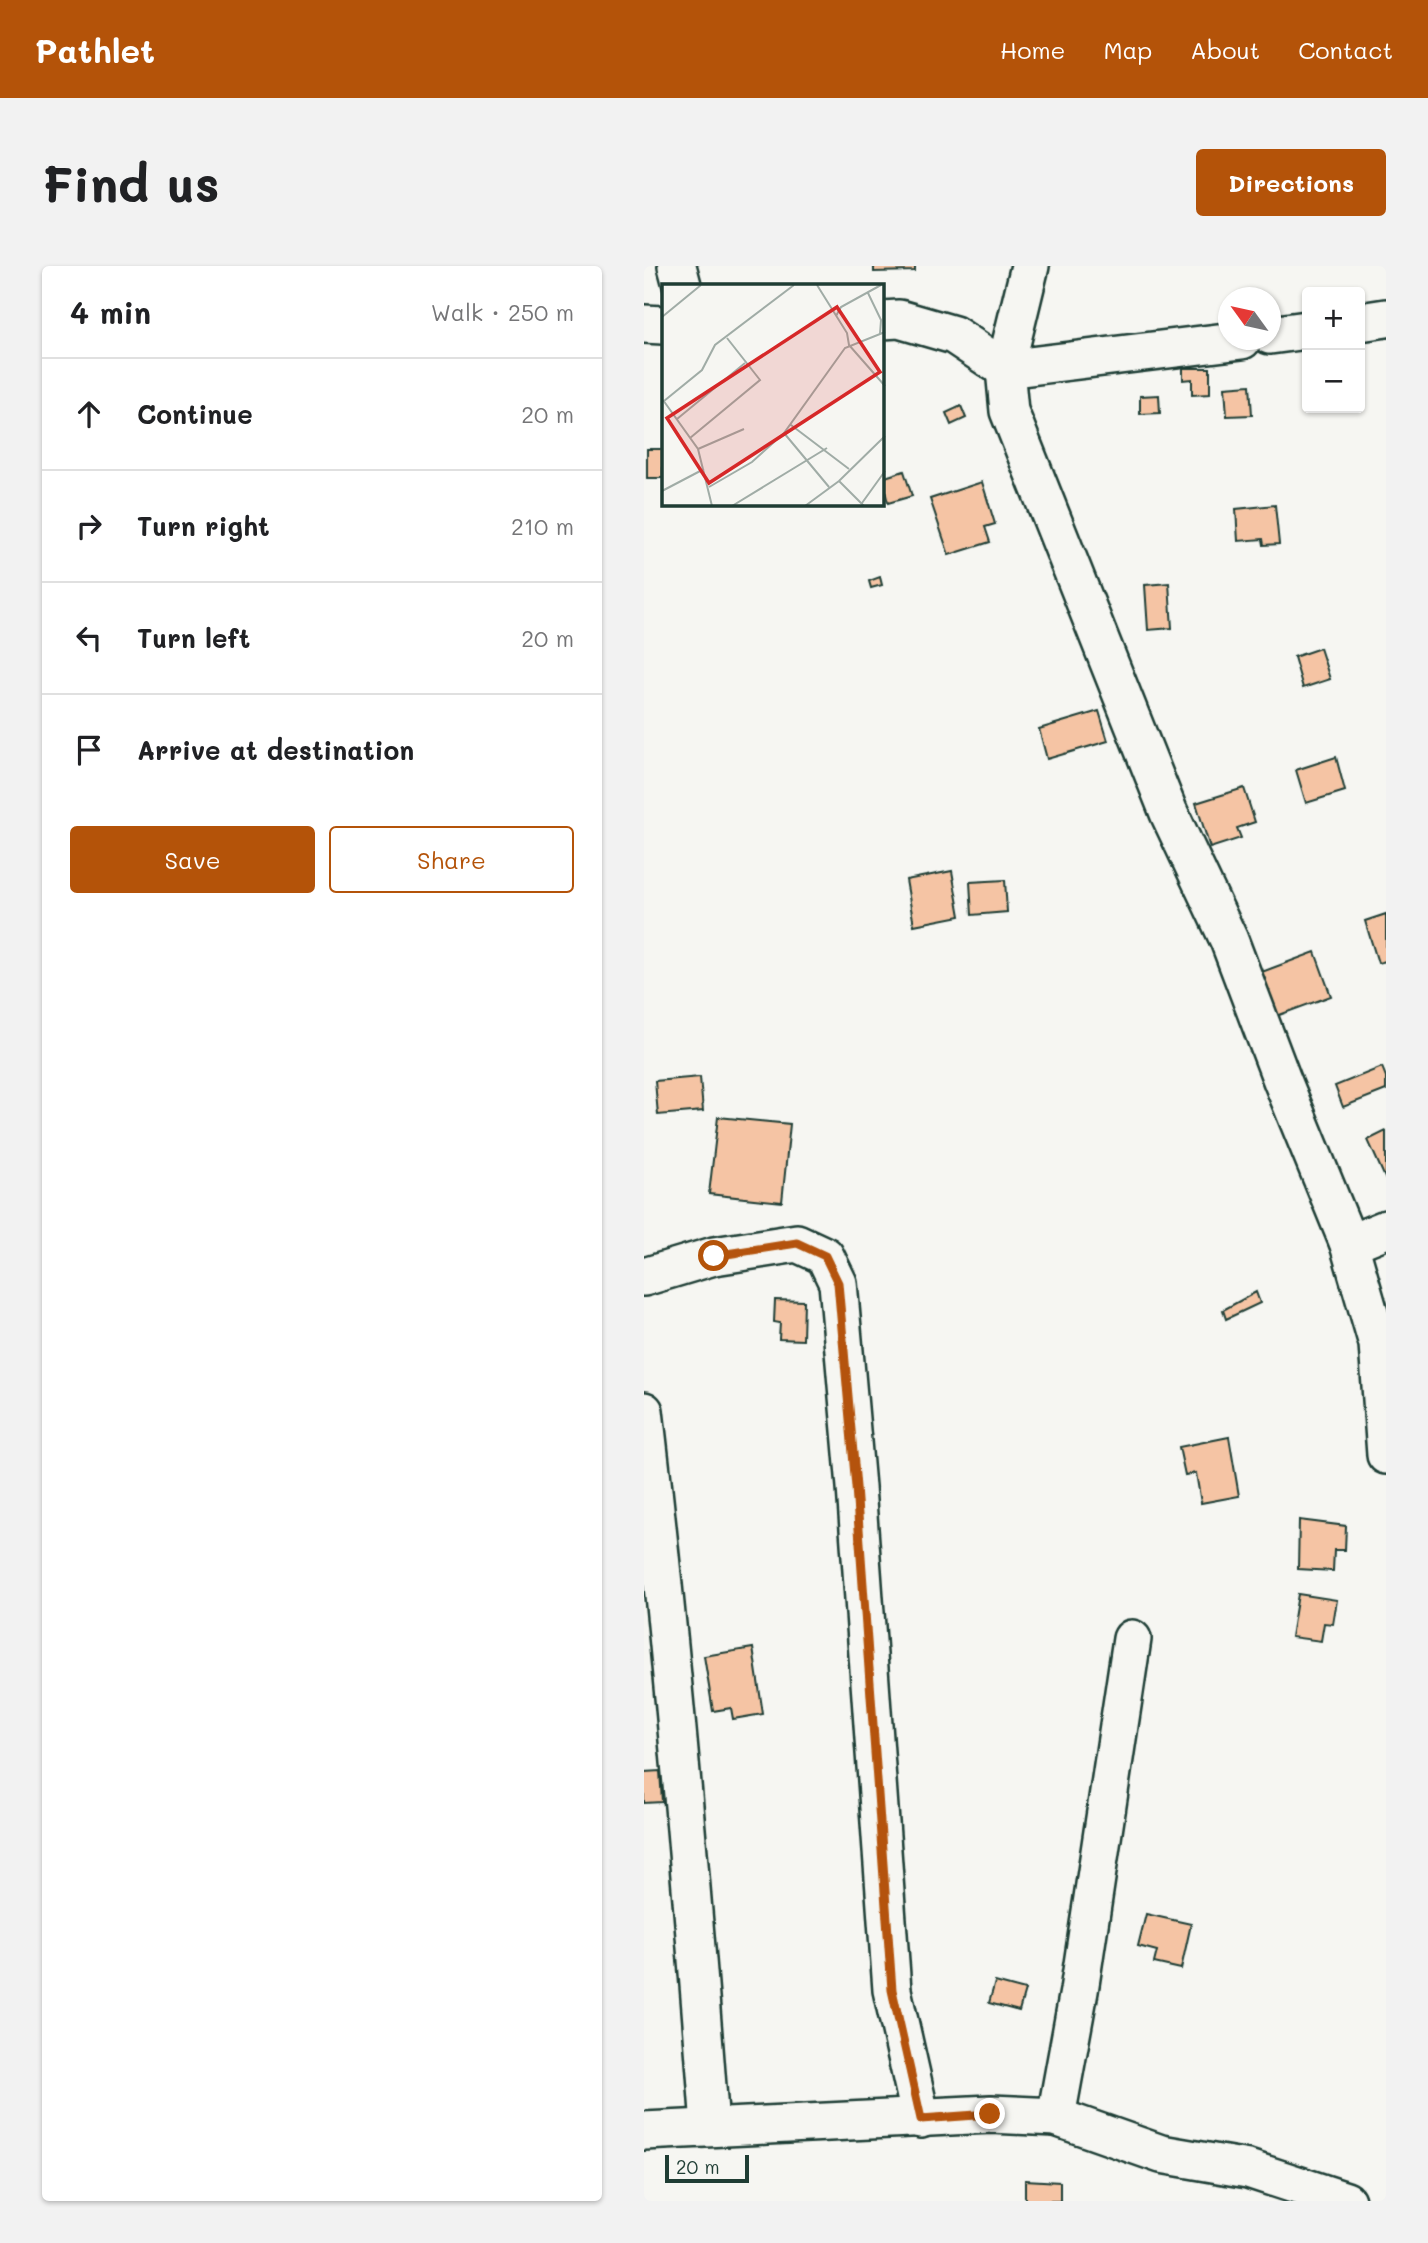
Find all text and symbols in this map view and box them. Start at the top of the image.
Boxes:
text: Pathlet [35,28,155,71]
text: Home [1000,34,1065,65]
text: Map [1103,34,1152,65]
text: About [1190,34,1260,65]
text: Contact [1298,34,1393,65]
button: Directions [1196,149,1386,216]
text: Find us [42,151,220,214]
inset map [662,284,884,506]
north arrow [1218,287,1281,350]
map controls [1302,287,1365,413]
button: + [1302,287,1365,350]
text: 4 min [70,292,151,332]
text: Walk · 250 m [431,297,574,327]
button: − [1302,350,1365,413]
icon: ahead [70,395,108,433]
text: Continue [137,397,253,431]
text: 20 m [521,399,574,429]
icon: right [70,507,108,545]
text: Turn right [137,509,270,543]
text: 210 m [511,511,574,541]
icon: left [70,619,108,657]
text: Turn left [137,621,250,655]
text: 20 m [521,623,574,653]
icon: arrive [70,731,108,769]
text: Arrive at destination [137,733,414,767]
button: Save [70,826,315,893]
button: Share [329,826,574,893]
route start [698,1240,729,1271]
route end [974,2098,1005,2129]
scale bar [665,2152,749,2184]
text: 20 m [676,2154,720,2179]

